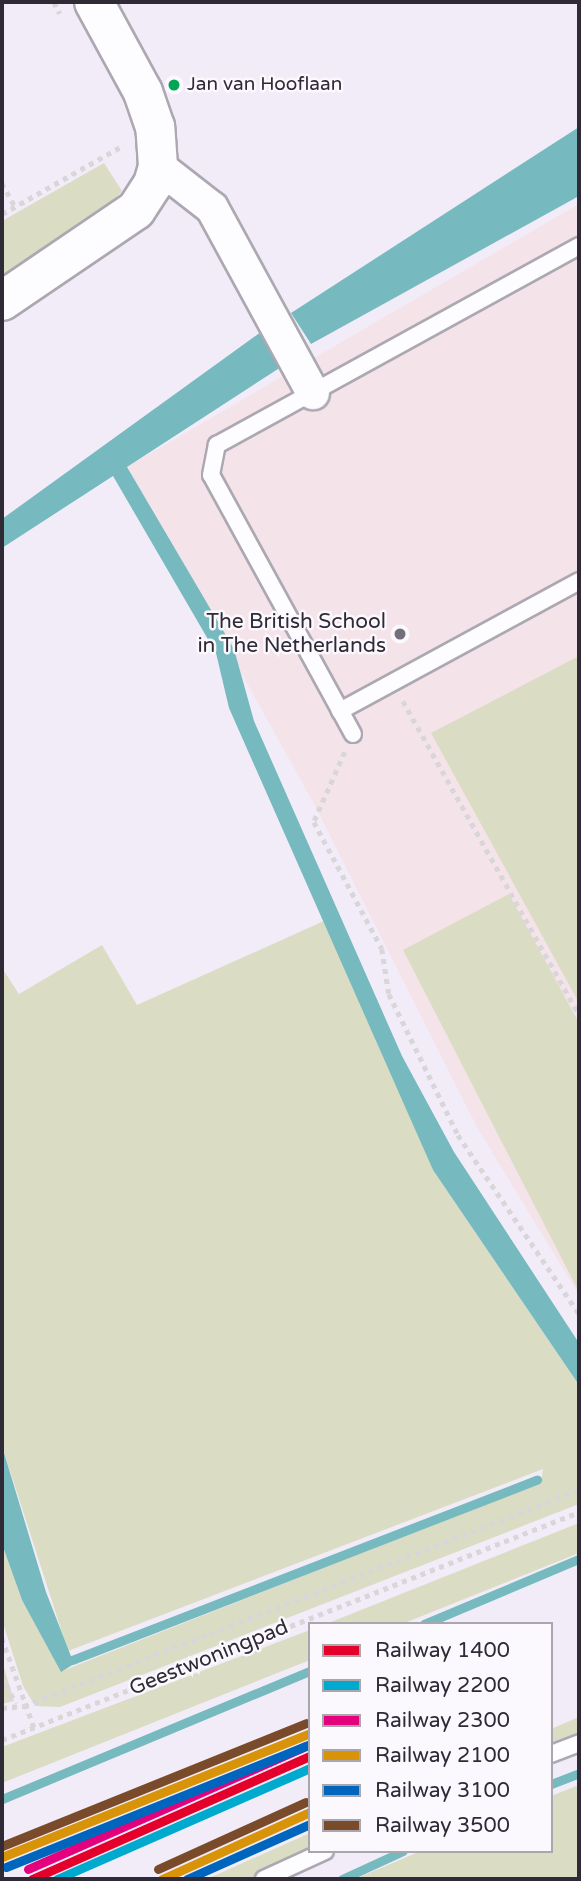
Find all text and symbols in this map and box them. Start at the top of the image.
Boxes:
place label: Jan van Hooflaan [187,74,342,96]
marker: Jan van Hooflaan [167,78,181,92]
place label: The British School in The Netherlands [197,609,386,659]
marker: The British School in The Netherlands [392,626,408,642]
street label: Geestwoningpad [126,1615,292,1701]
legend [308,1622,553,1853]
text: Railway 1400 [375,1638,510,1663]
text: Railway 2200 [375,1673,510,1698]
text: Railway 2300 [375,1708,510,1733]
text: Railway 2100 [375,1743,510,1768]
text: Railway 3100 [375,1778,510,1803]
text: Railway 3500 [375,1813,510,1838]

